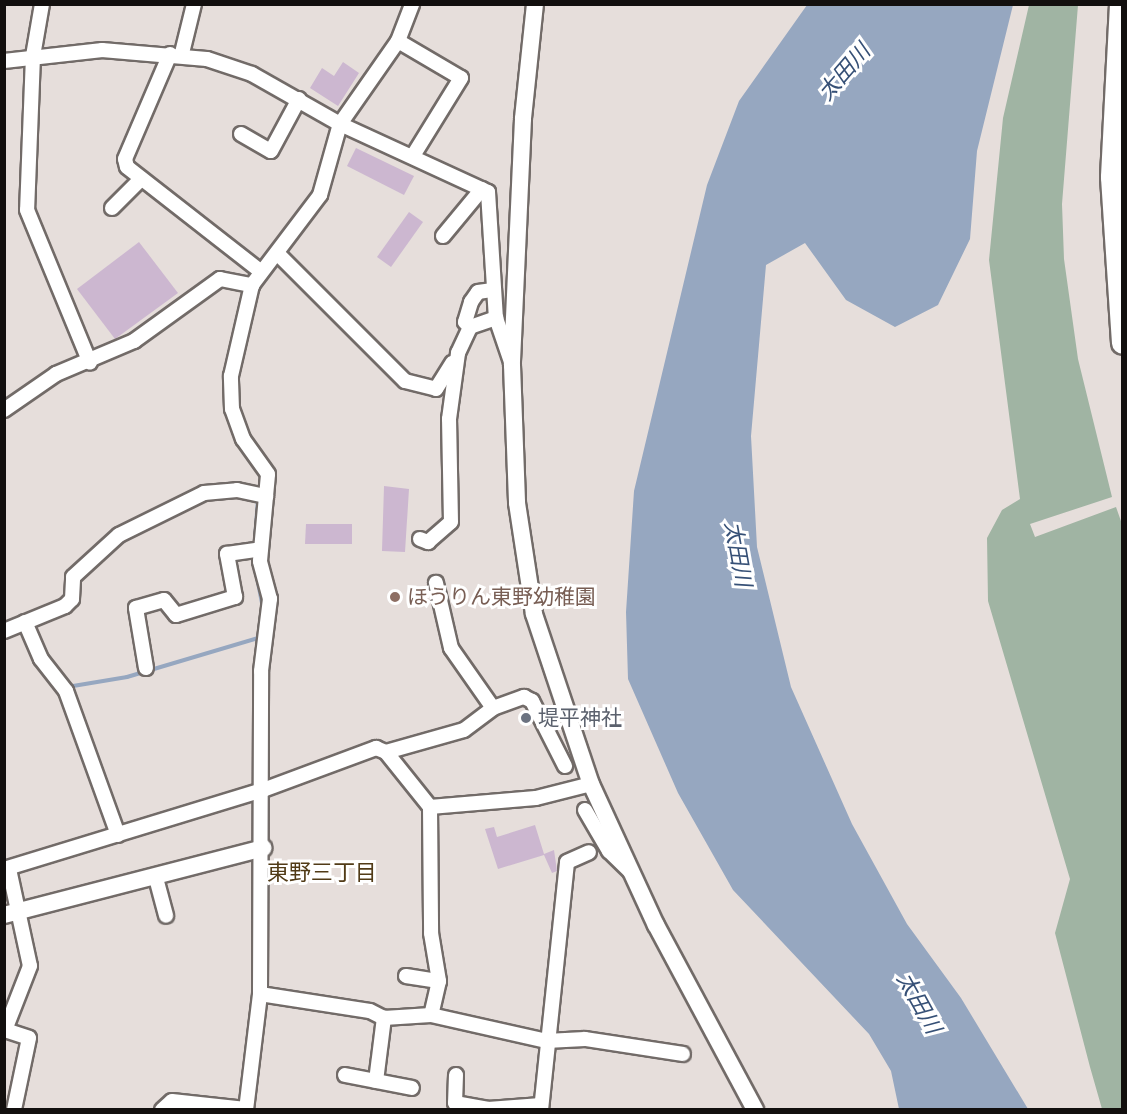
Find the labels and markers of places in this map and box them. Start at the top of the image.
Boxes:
place label: ほうりん東野幼稚園 [407,584,596,610]
marker: ほうりん東野幼稚園 [388,590,402,604]
place label: 堤平神社 [538,705,622,731]
marker: 堤平神社 [519,711,533,725]

